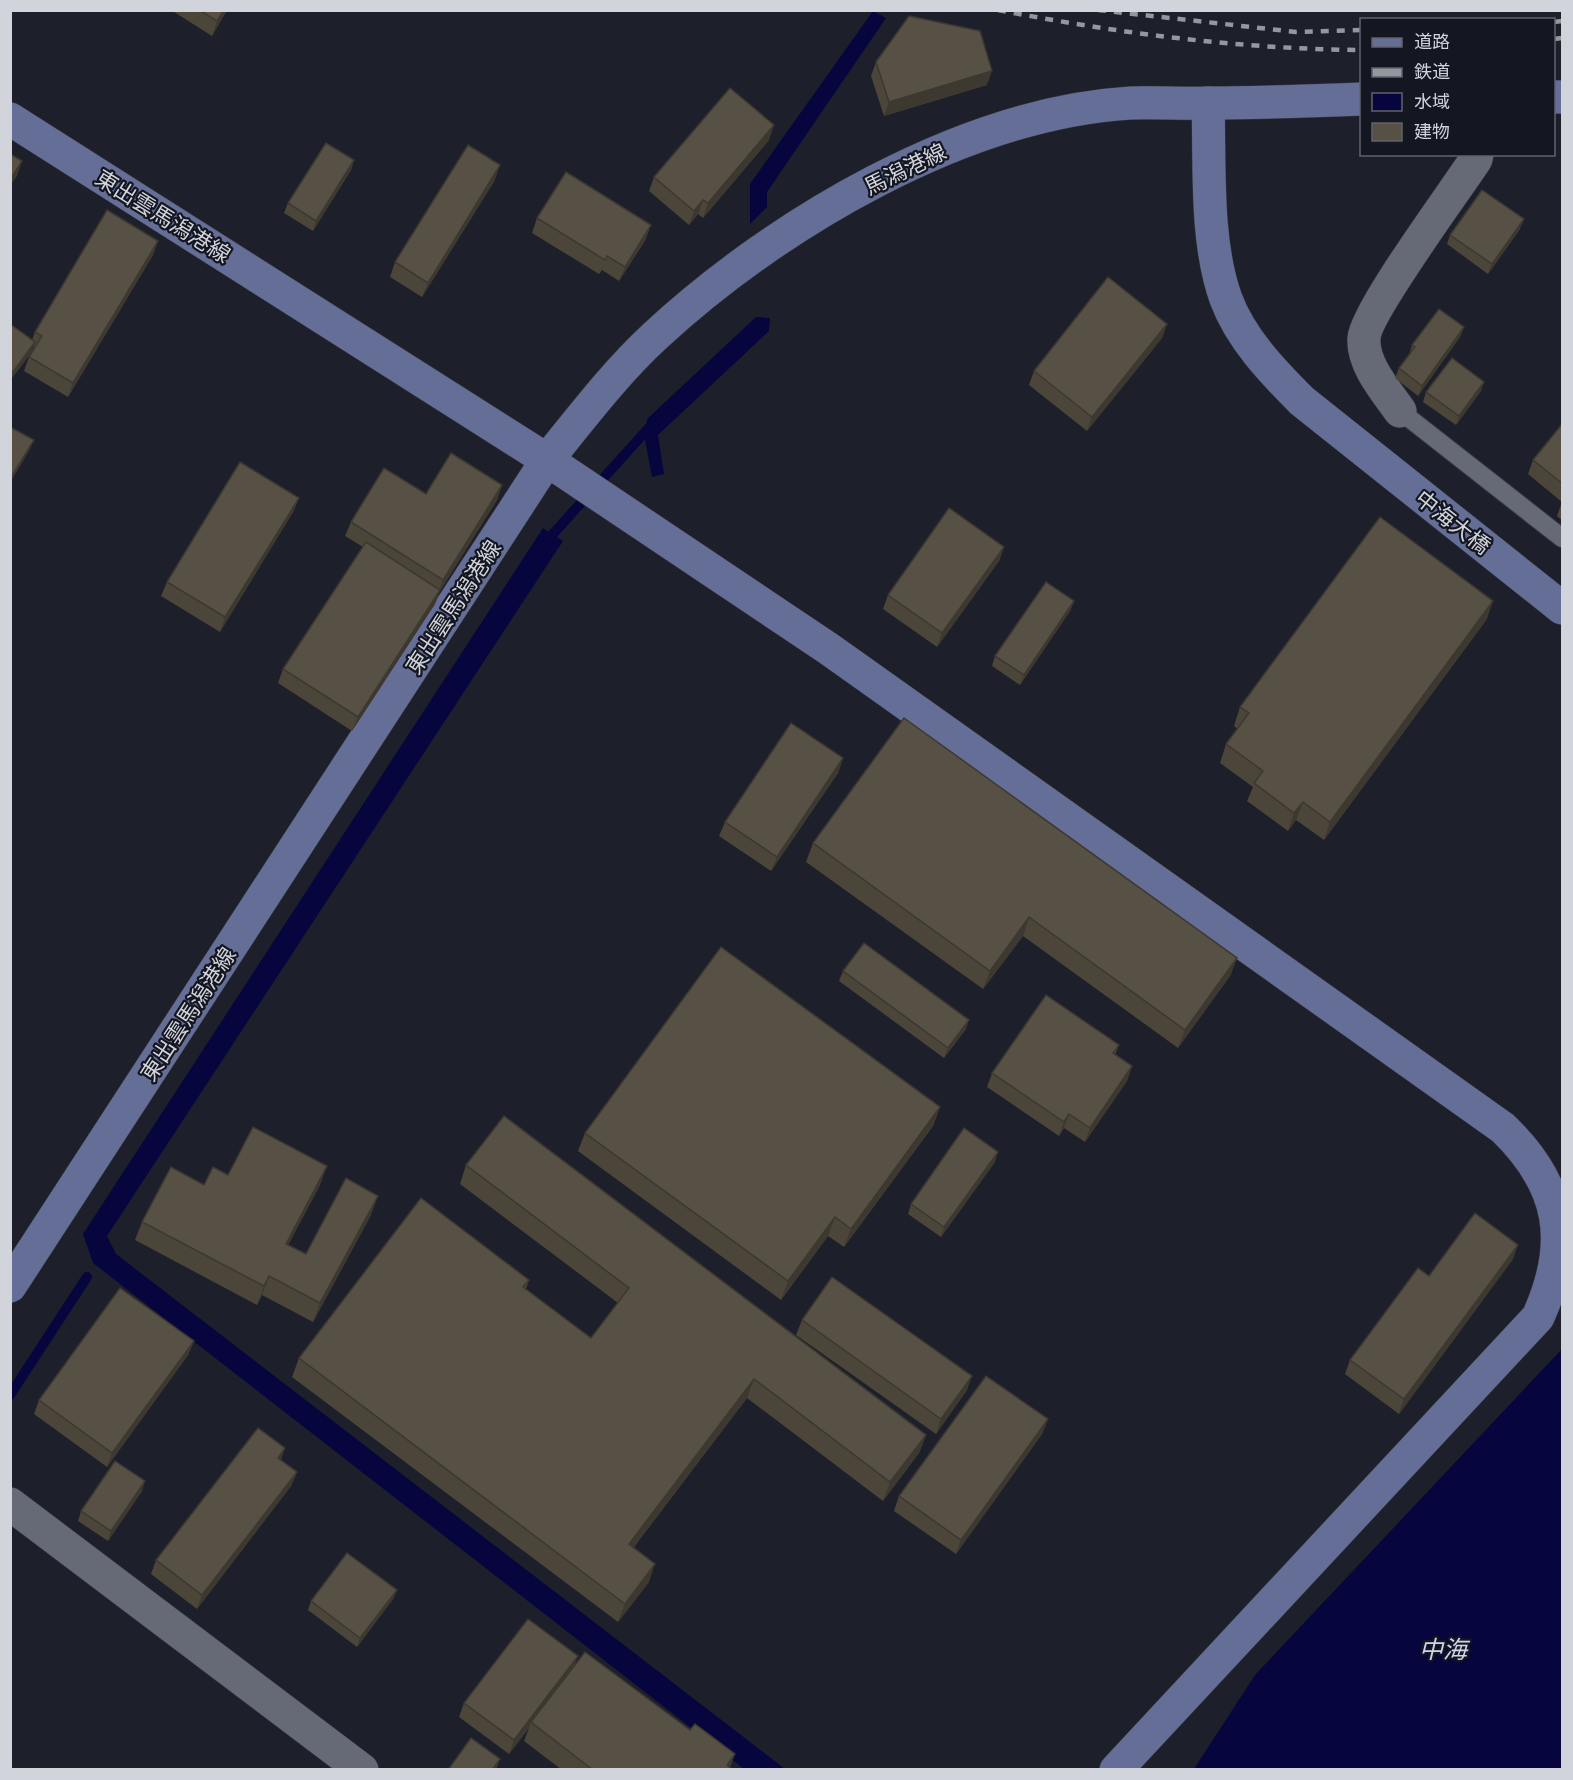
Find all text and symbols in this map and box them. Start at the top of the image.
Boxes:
legend [1360,18,1555,156]
text: 道路 [1414,30,1450,53]
text: 鉄道 [1414,60,1450,83]
text: 水域 [1414,90,1450,113]
text: 建物 [1414,120,1450,143]
street label: 馬潟港線 [859,137,951,201]
street label: 東出雲馬潟港線 [90,163,236,269]
street label: 中海大橋 [1410,484,1496,560]
street label: 東出雲馬潟港線 [399,535,507,679]
street label: 東出雲馬潟港線 [134,942,242,1086]
water label: 中海 [1419,1634,1471,1665]

